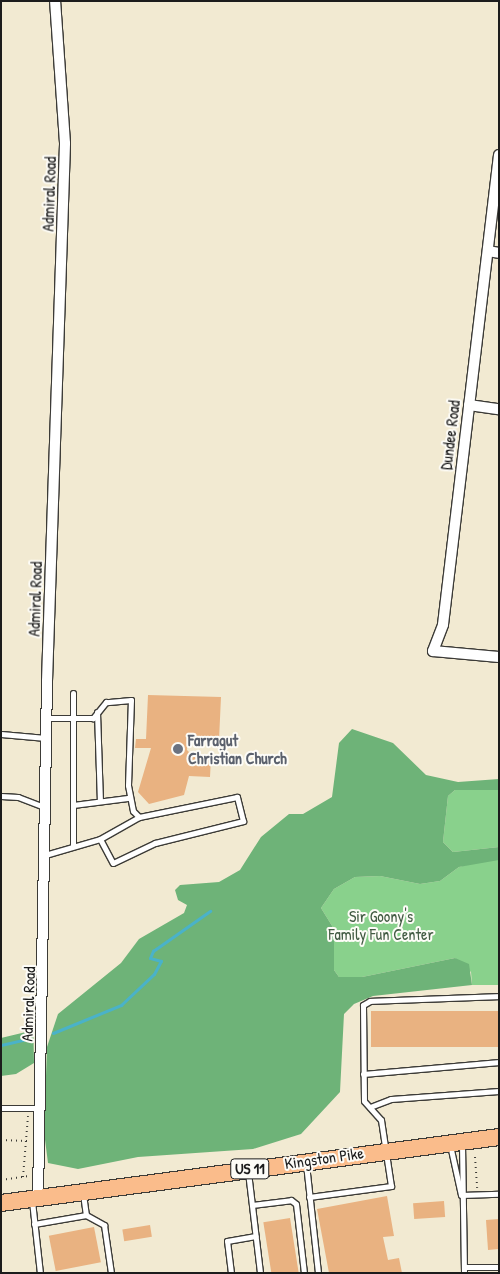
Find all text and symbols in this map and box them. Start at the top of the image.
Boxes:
street label: Admiral Road [38,156,60,232]
street label: Dundee Road [436,399,464,471]
street label: Admiral Road [24,561,46,637]
place label: Farragut Christian Church [188,730,287,768]
marker: Farragut Christian Church [172,743,184,755]
park label: Sir Goony's Family Fun Center [328,906,434,944]
street label: Admiral Road [17,966,39,1042]
street label: Kingston Pike [283,1143,365,1173]
road number: US 11 [230,1156,270,1182]

